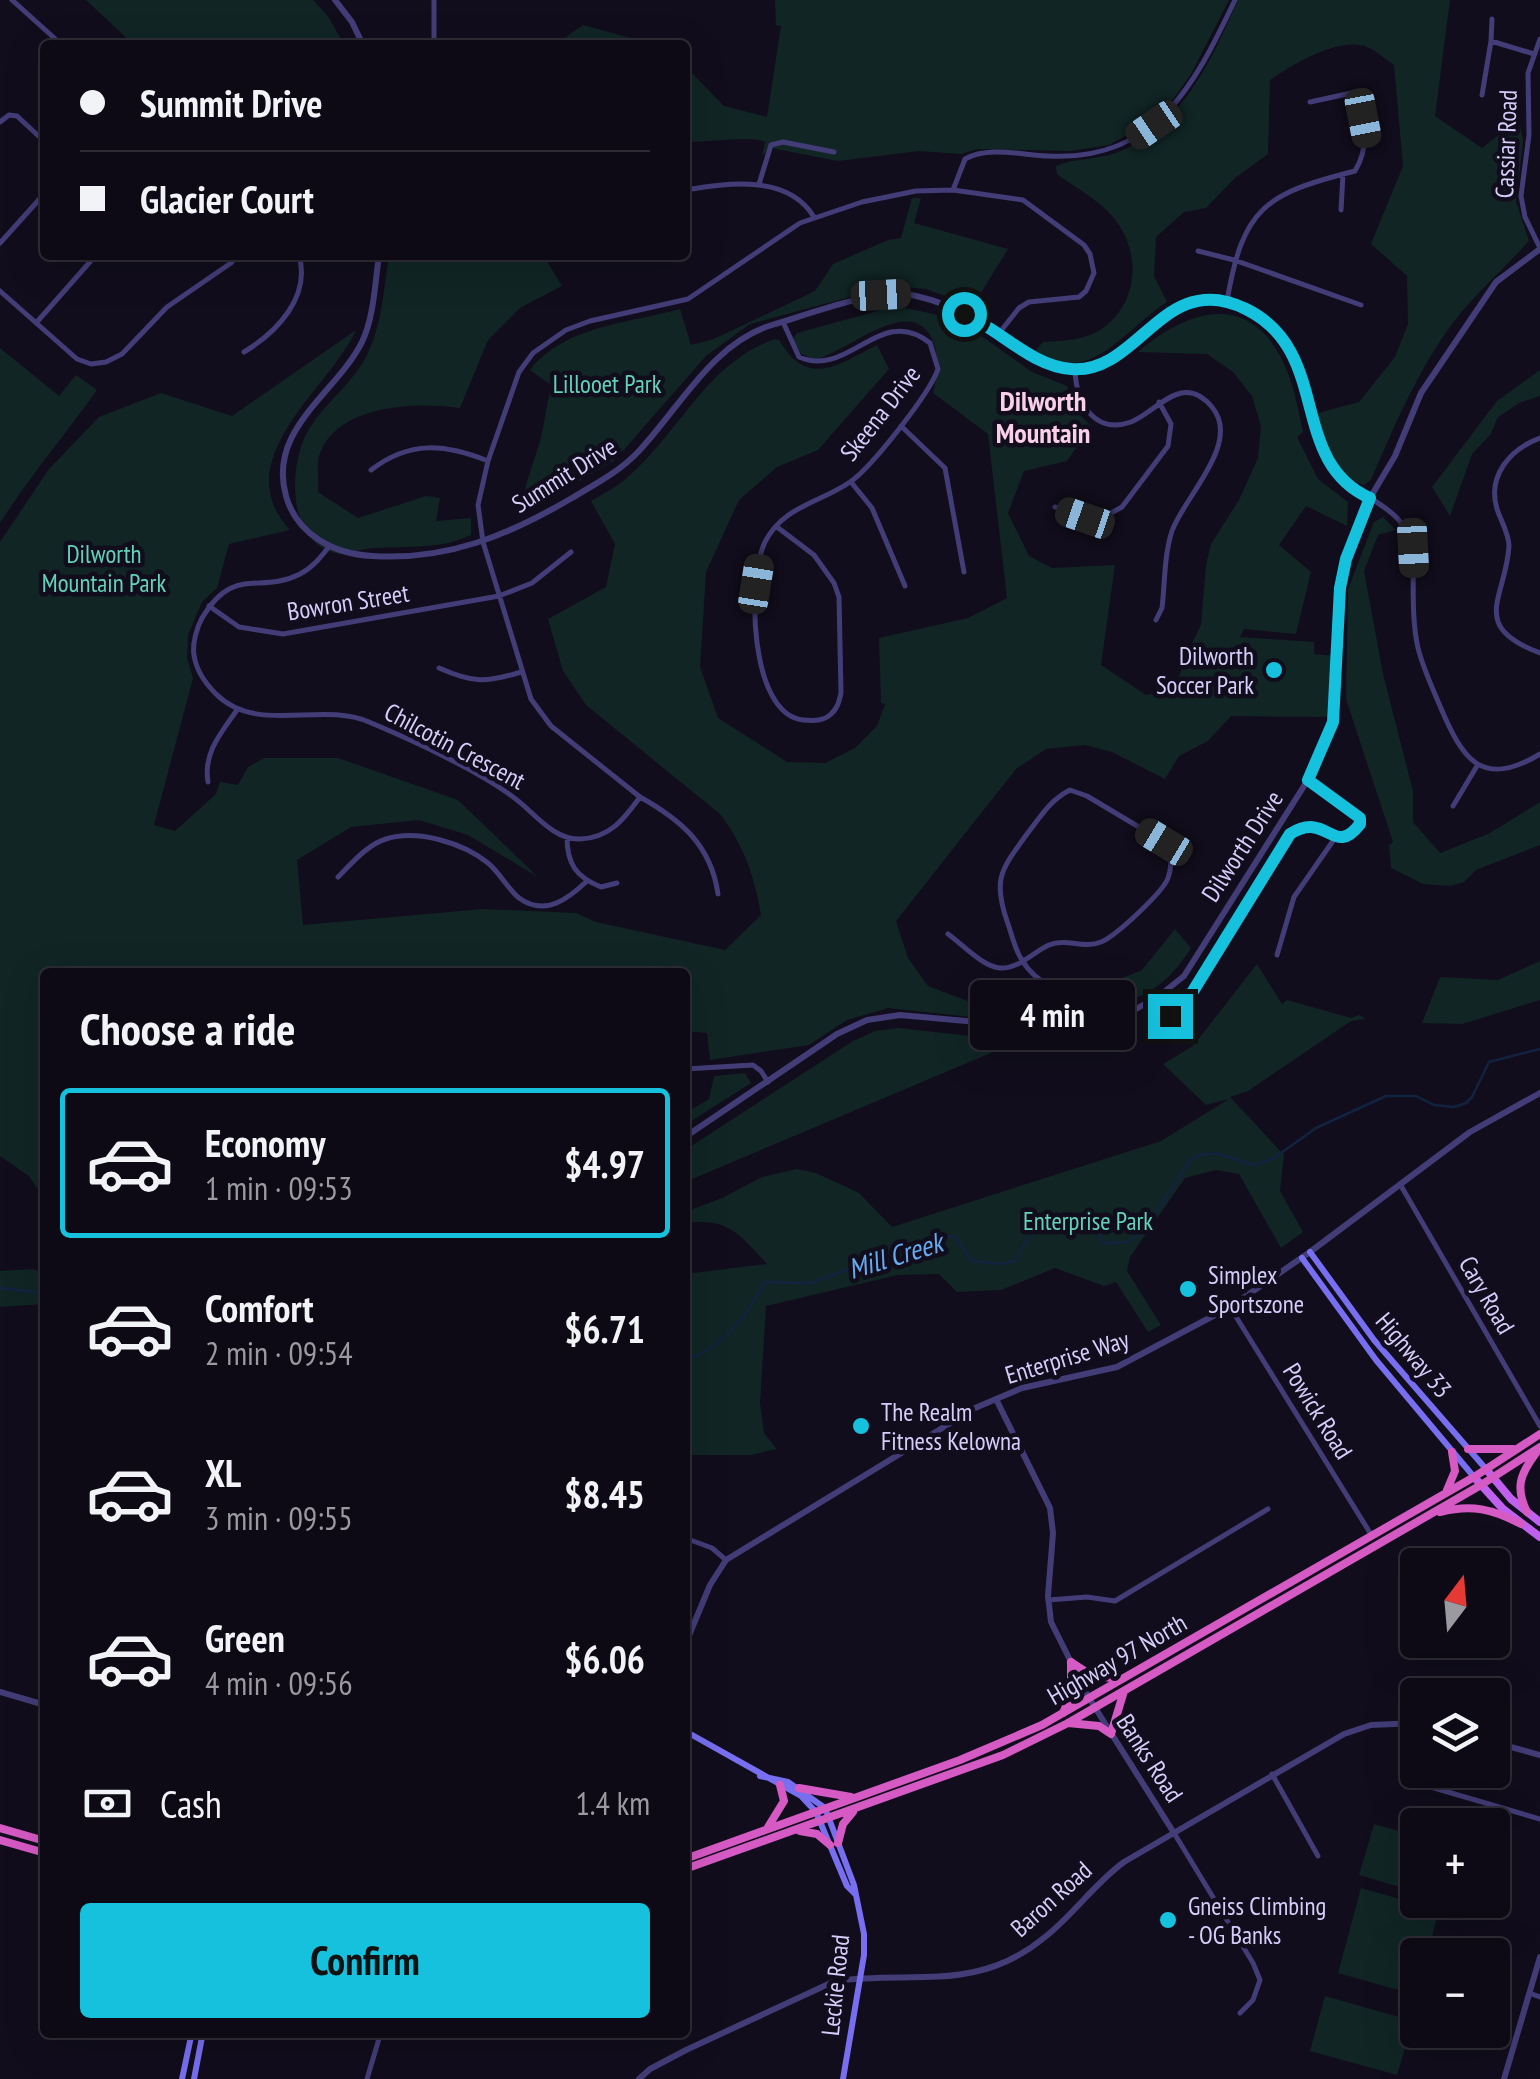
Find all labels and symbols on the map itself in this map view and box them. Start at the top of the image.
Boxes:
car [1343,86,1383,150]
street label: Cassiar Road [1488,89,1524,199]
car [1121,96,1187,154]
car [850,278,912,312]
route start [942,292,987,337]
street label: Skeena Drive [833,359,927,467]
park label: Lillooet Park [553,368,662,400]
district label: Dilworth Mountain [996,382,1090,451]
street label: Summit Drive [506,430,622,520]
car [1052,494,1118,542]
car [1396,517,1430,579]
park label: Dilworth Mountain Park [42,538,166,599]
car [736,552,776,616]
street label: Bowron Street [285,577,411,627]
place label: Dilworth Soccer Park [1156,640,1254,701]
marker: Dilworth Soccer Park [1263,659,1285,681]
street label: Chilcotin Crescent [379,695,531,797]
street label: Dilworth Drive [1194,785,1290,907]
car [1131,814,1197,870]
callout: 4 min [970,981,1135,1051]
route end [1148,994,1193,1039]
park label: Enterprise Park [1023,1205,1153,1237]
water label: Mill Creek [843,1222,950,1287]
street label: Cary Road [1452,1250,1522,1340]
place label: Simplex Sportszone [1208,1259,1304,1320]
marker: Simplex Sportszone [1177,1278,1199,1300]
street label: Highway 33 [1369,1306,1459,1404]
street label: Enterprise Way [1001,1323,1133,1391]
street label: Powick Road [1276,1357,1360,1465]
place label: The Realm Fitness Kelowna [881,1396,1021,1457]
marker: The Realm Fitness Kelowna [850,1415,872,1437]
north arrow [1400,1548,1510,1658]
street label: Highway 97 North [1042,1606,1192,1712]
street label: Banks Road [1110,1708,1190,1808]
street label: Baron Road [1004,1854,1098,1944]
place label: Gneiss Climbing - OG Banks [1188,1890,1326,1951]
marker: Gneiss Climbing - OG Banks [1157,1909,1179,1931]
street label: Leckie Road [814,1933,856,2037]

